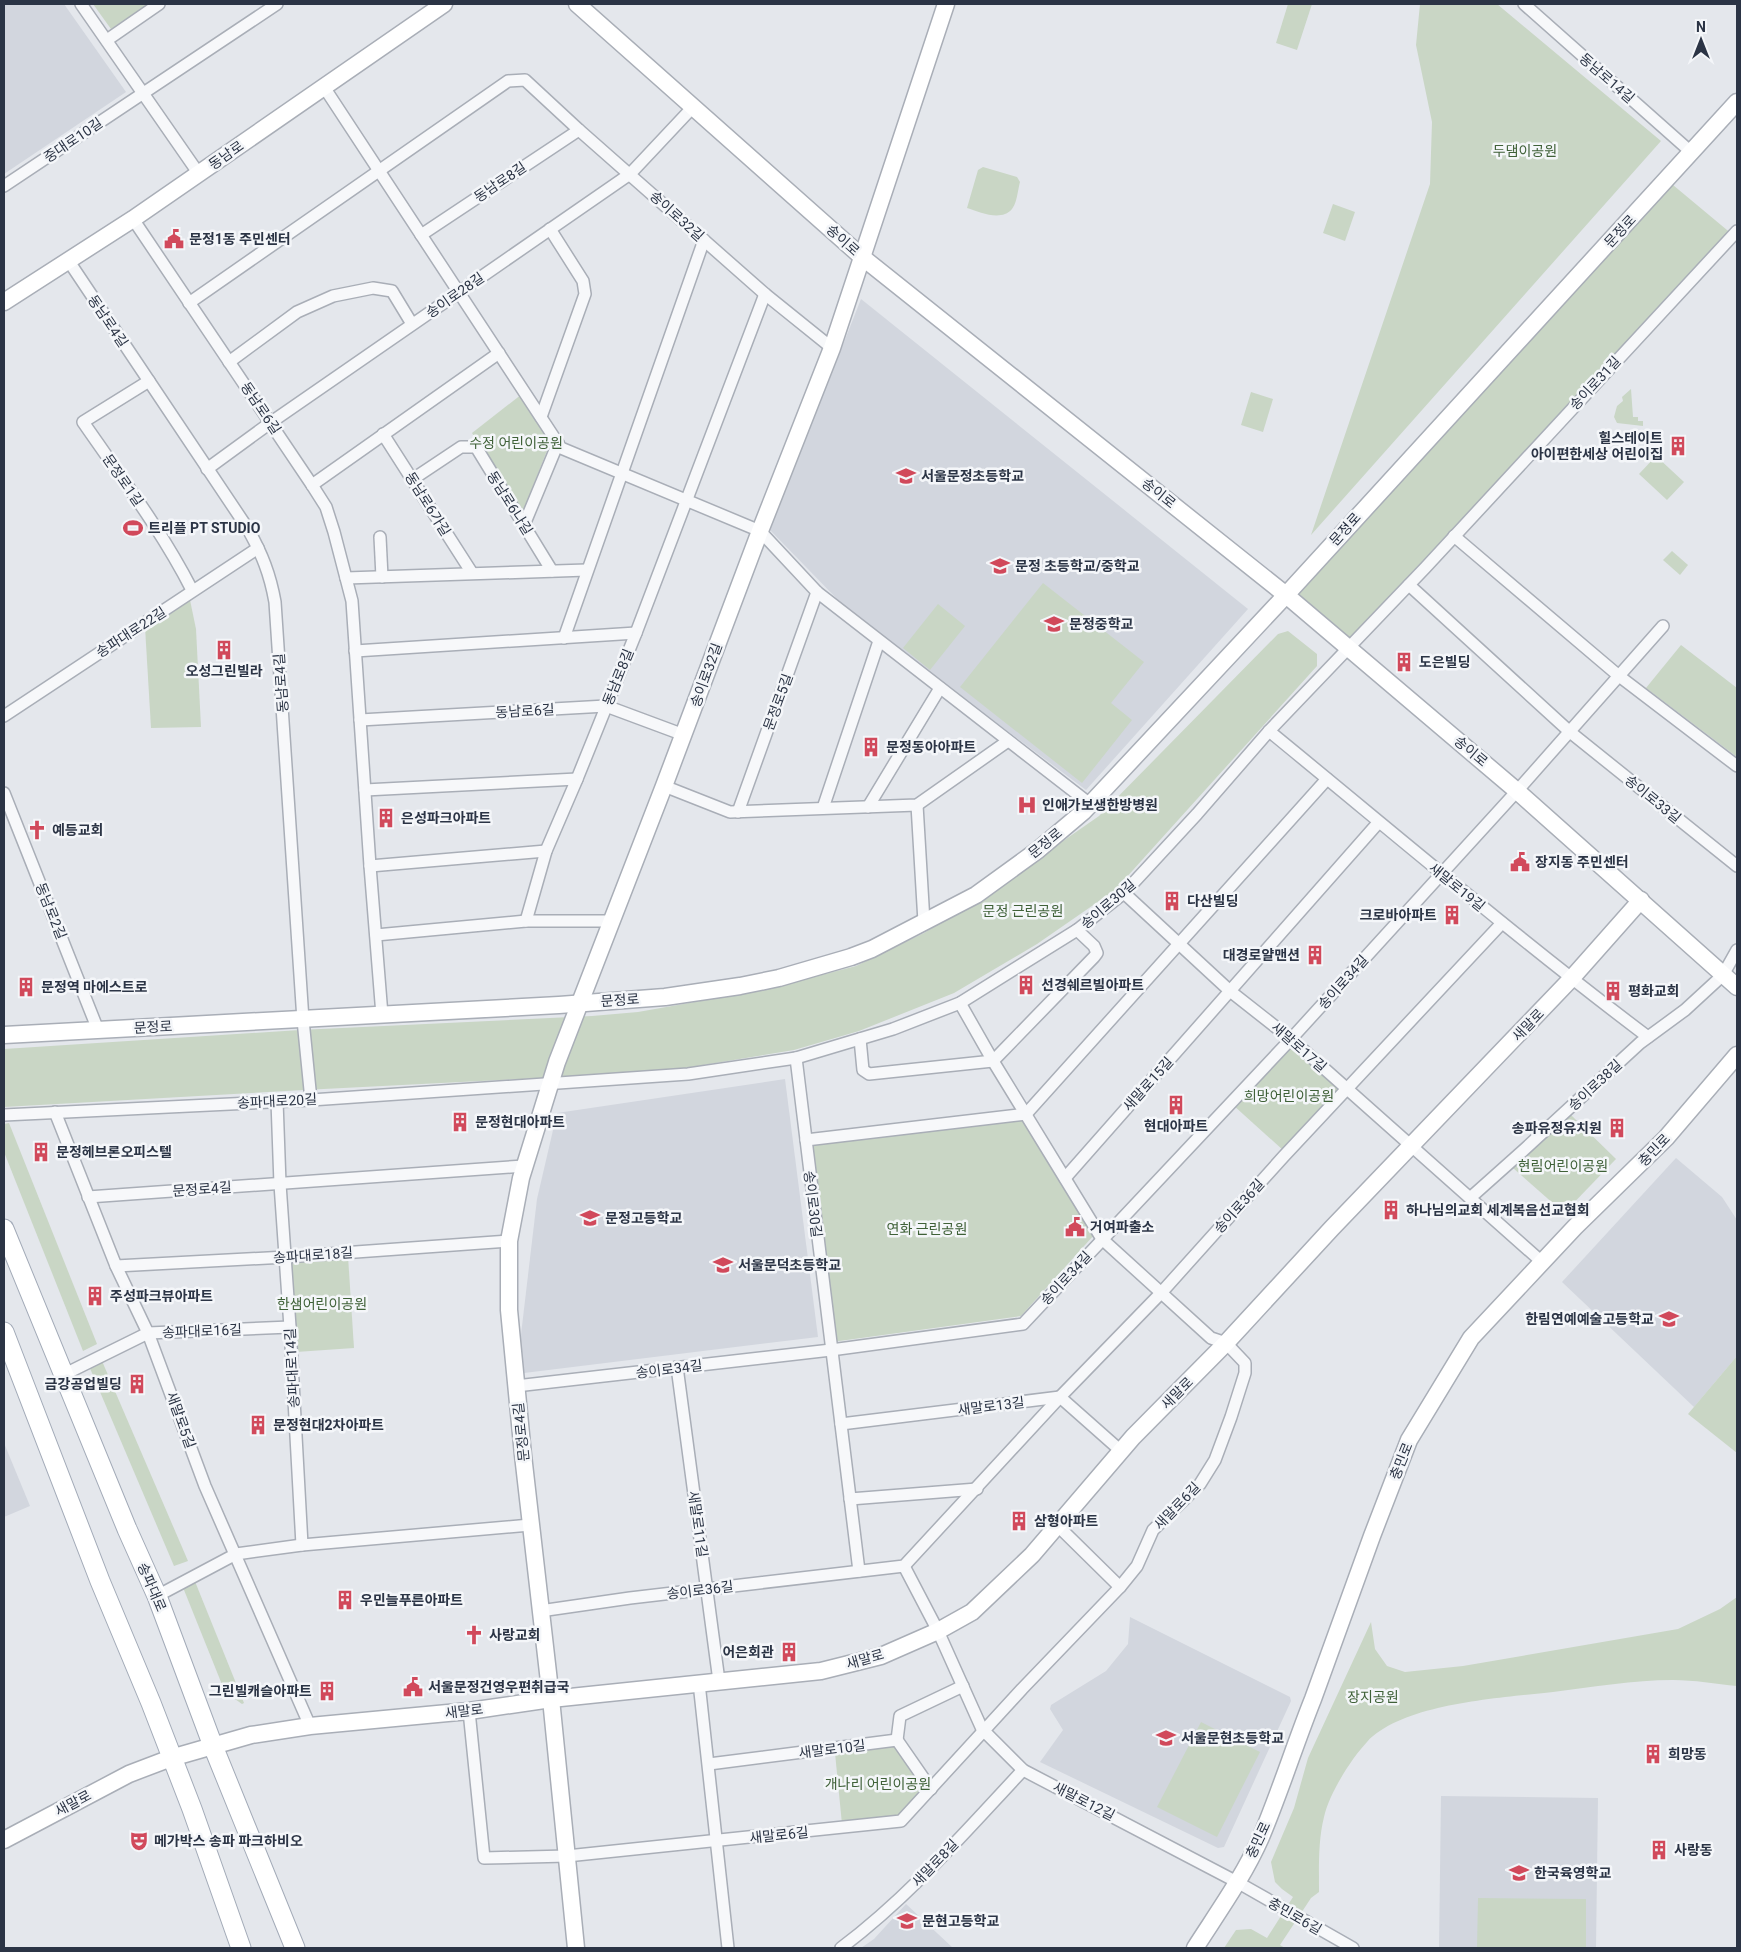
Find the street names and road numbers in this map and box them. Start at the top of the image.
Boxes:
street label: 동남로14길 [1576,50,1638,106]
street label: 중대로10길 [41,115,105,165]
street label: 동남로 [206,137,247,173]
street label: 동남로8길 [471,159,529,205]
street label: 송이로32길 [647,188,707,244]
street label: 문정로 [1601,211,1639,251]
street label: 송이로 [823,221,863,259]
street label: 송이로28길 [423,269,487,321]
street label: 동남로4길 [85,292,131,350]
street label: 송이로31길 [1566,353,1624,413]
street label: 동남로6길 [238,379,284,437]
street label: 문정로1길 [99,451,147,509]
street label: 동남로6나길 [484,468,536,538]
street label: 동남로6가길 [402,469,454,539]
street label: 송이로 [1139,475,1179,511]
street label: 문정로 [1326,509,1364,549]
street label: 송파대로22길 [93,603,169,661]
street label: 송이로32길 [687,641,725,709]
street label: 동남로8길 [599,646,637,708]
street label: 동남로4길 [271,653,291,713]
street label: 문정로5길 [760,671,796,733]
street label: 동남로6길 [495,701,555,721]
street label: 송이로 [1451,732,1491,770]
street label: 송이로33길 [1622,772,1684,826]
street label: 문정로 [1025,825,1065,861]
street label: 새말로19길 [1426,860,1488,914]
street label: 송이로30길 [1077,876,1139,932]
street label: 동남로2길 [32,880,70,942]
street label: 송이로34길 [1315,952,1371,1012]
street label: 문정로 [600,991,640,1009]
street label: 새말로 [1509,1005,1547,1044]
street label: 문정로 [133,1018,173,1036]
street label: 새말로17길 [1268,1019,1330,1075]
street label: 새말로15길 [1120,1054,1176,1114]
street label: 송이로38길 [1565,1056,1625,1114]
street label: 송파대로20길 [237,1091,317,1111]
street label: 충민로 [1635,1130,1673,1169]
street label: 송이로30길 [801,1170,825,1238]
street label: 송이로36길 [1211,1176,1267,1236]
street label: 문정로4길 [172,1179,232,1199]
street label: 송파대로18길 [272,1244,354,1266]
street label: 송이로34길 [1037,1248,1095,1308]
street label: 송파대로16길 [162,1322,242,1340]
street label: 송파대로14길 [282,1328,302,1408]
street label: 송이로34길 [635,1357,703,1381]
street label: 새말로 [1158,1374,1196,1412]
street label: 새말로5길 [163,1389,199,1451]
street label: 새말로13길 [957,1394,1025,1418]
street label: 문정로4길 [510,1402,532,1462]
street label: 충민로 [1386,1440,1416,1482]
street label: 새말로6길 [1151,1479,1203,1533]
street label: 새말로11길 [685,1490,711,1558]
street label: 송파대로 [135,1560,169,1614]
street label: 송이로36길 [666,1578,734,1602]
street label: 새말로 [844,1646,886,1672]
street label: 새말로 [444,1701,484,1721]
street label: 새말로10길 [798,1737,866,1761]
street label: 새말로12길 [1050,1779,1118,1823]
street label: 새말로 [52,1787,94,1819]
street label: 충민로 [1243,1819,1273,1861]
street label: 새말로6길 [749,1824,809,1846]
street label: 새말로8길 [909,1836,961,1890]
street label: 충민로6길 [1265,1894,1325,1938]

